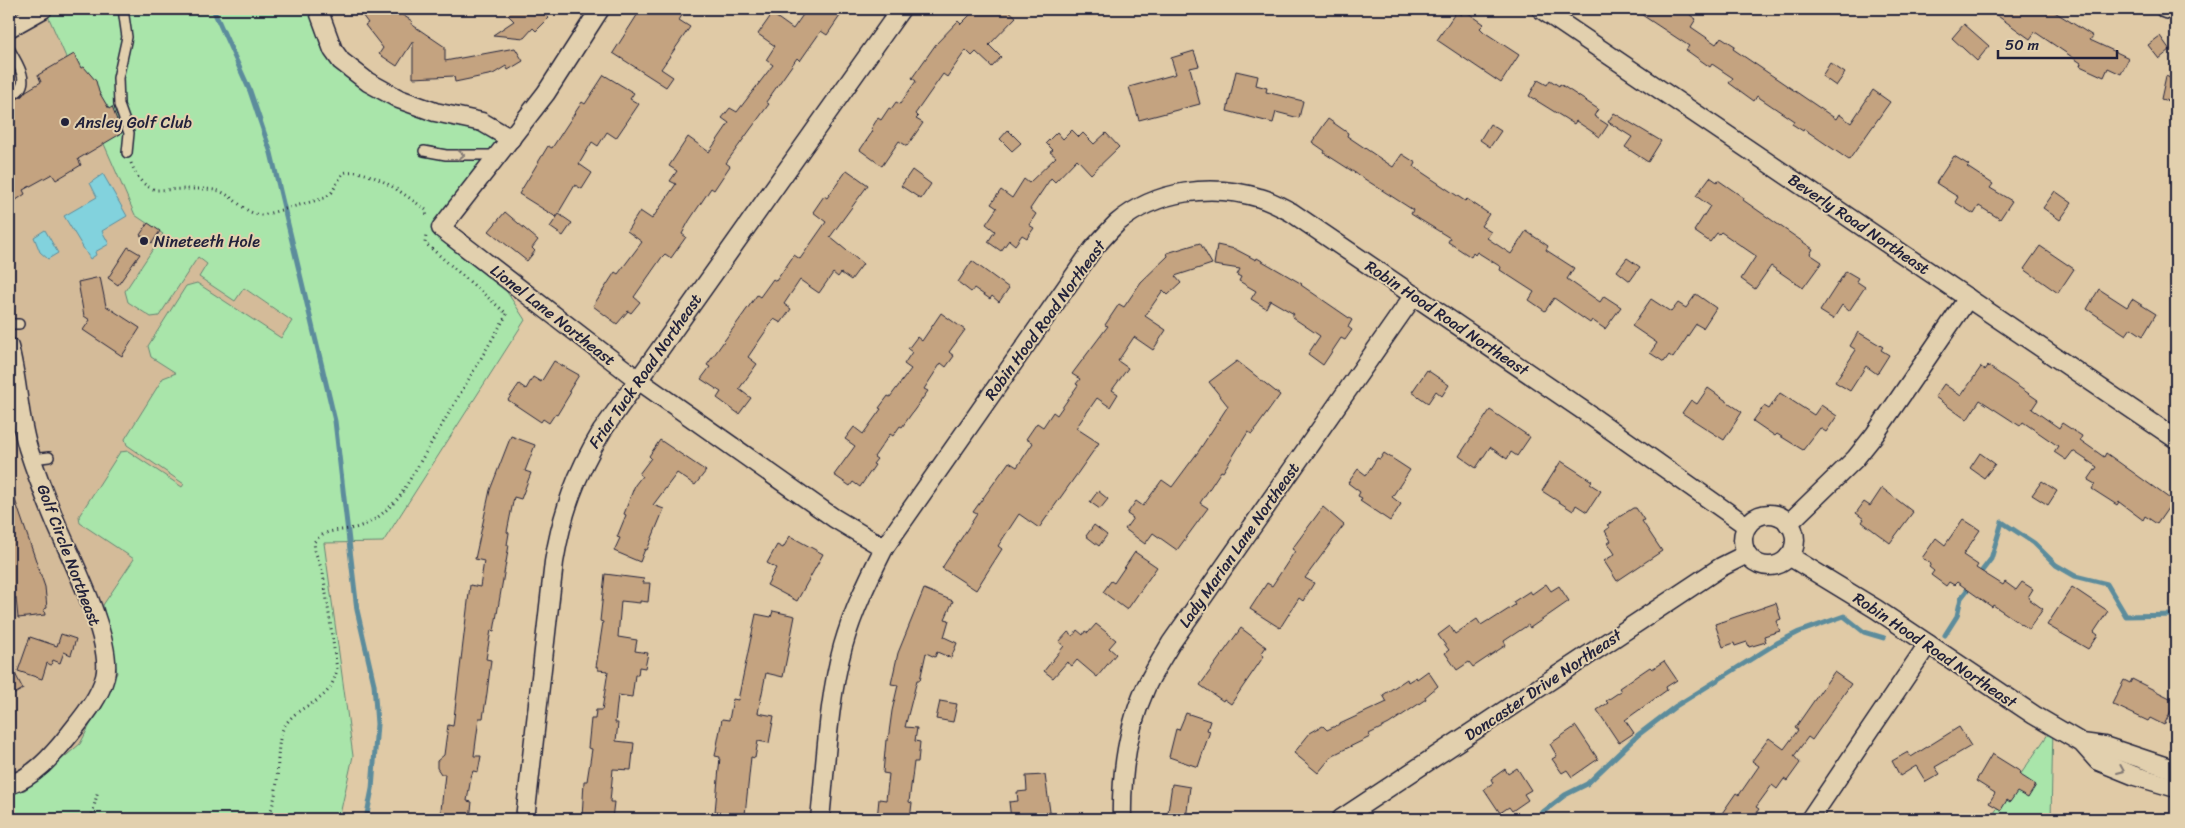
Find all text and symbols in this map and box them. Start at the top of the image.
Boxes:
scale bar [1998,28,2116,60]
text: 50 m [2005,32,2040,58]
place label: Ansley Golf Club [74,108,193,137]
marker: Ansley Golf Club [59,116,71,128]
one-way arrow [458,150,465,160]
street label: Beverly Road Northeast [1782,165,1936,283]
place label: Nineteeth Hole [154,227,260,256]
street label: Robin Hood Road Northeast [977,233,1114,406]
marker: Nineteeth Hole [138,235,150,247]
street label: Robin Hood Road Northeast [1359,252,1535,384]
street label: Lionel Lane Northeast [484,256,622,374]
street label: Friar Tuck Road Northeast [580,287,710,455]
street label: Lady Marian Lane Northeast [1171,456,1307,634]
street label: Golf Circle Northeast [29,480,109,630]
street label: Robin Hood Road Northeast [1847,584,2023,716]
street label: Doncaster Drive Northeast [1458,621,1628,749]
one-way arrow [2116,764,2125,774]

